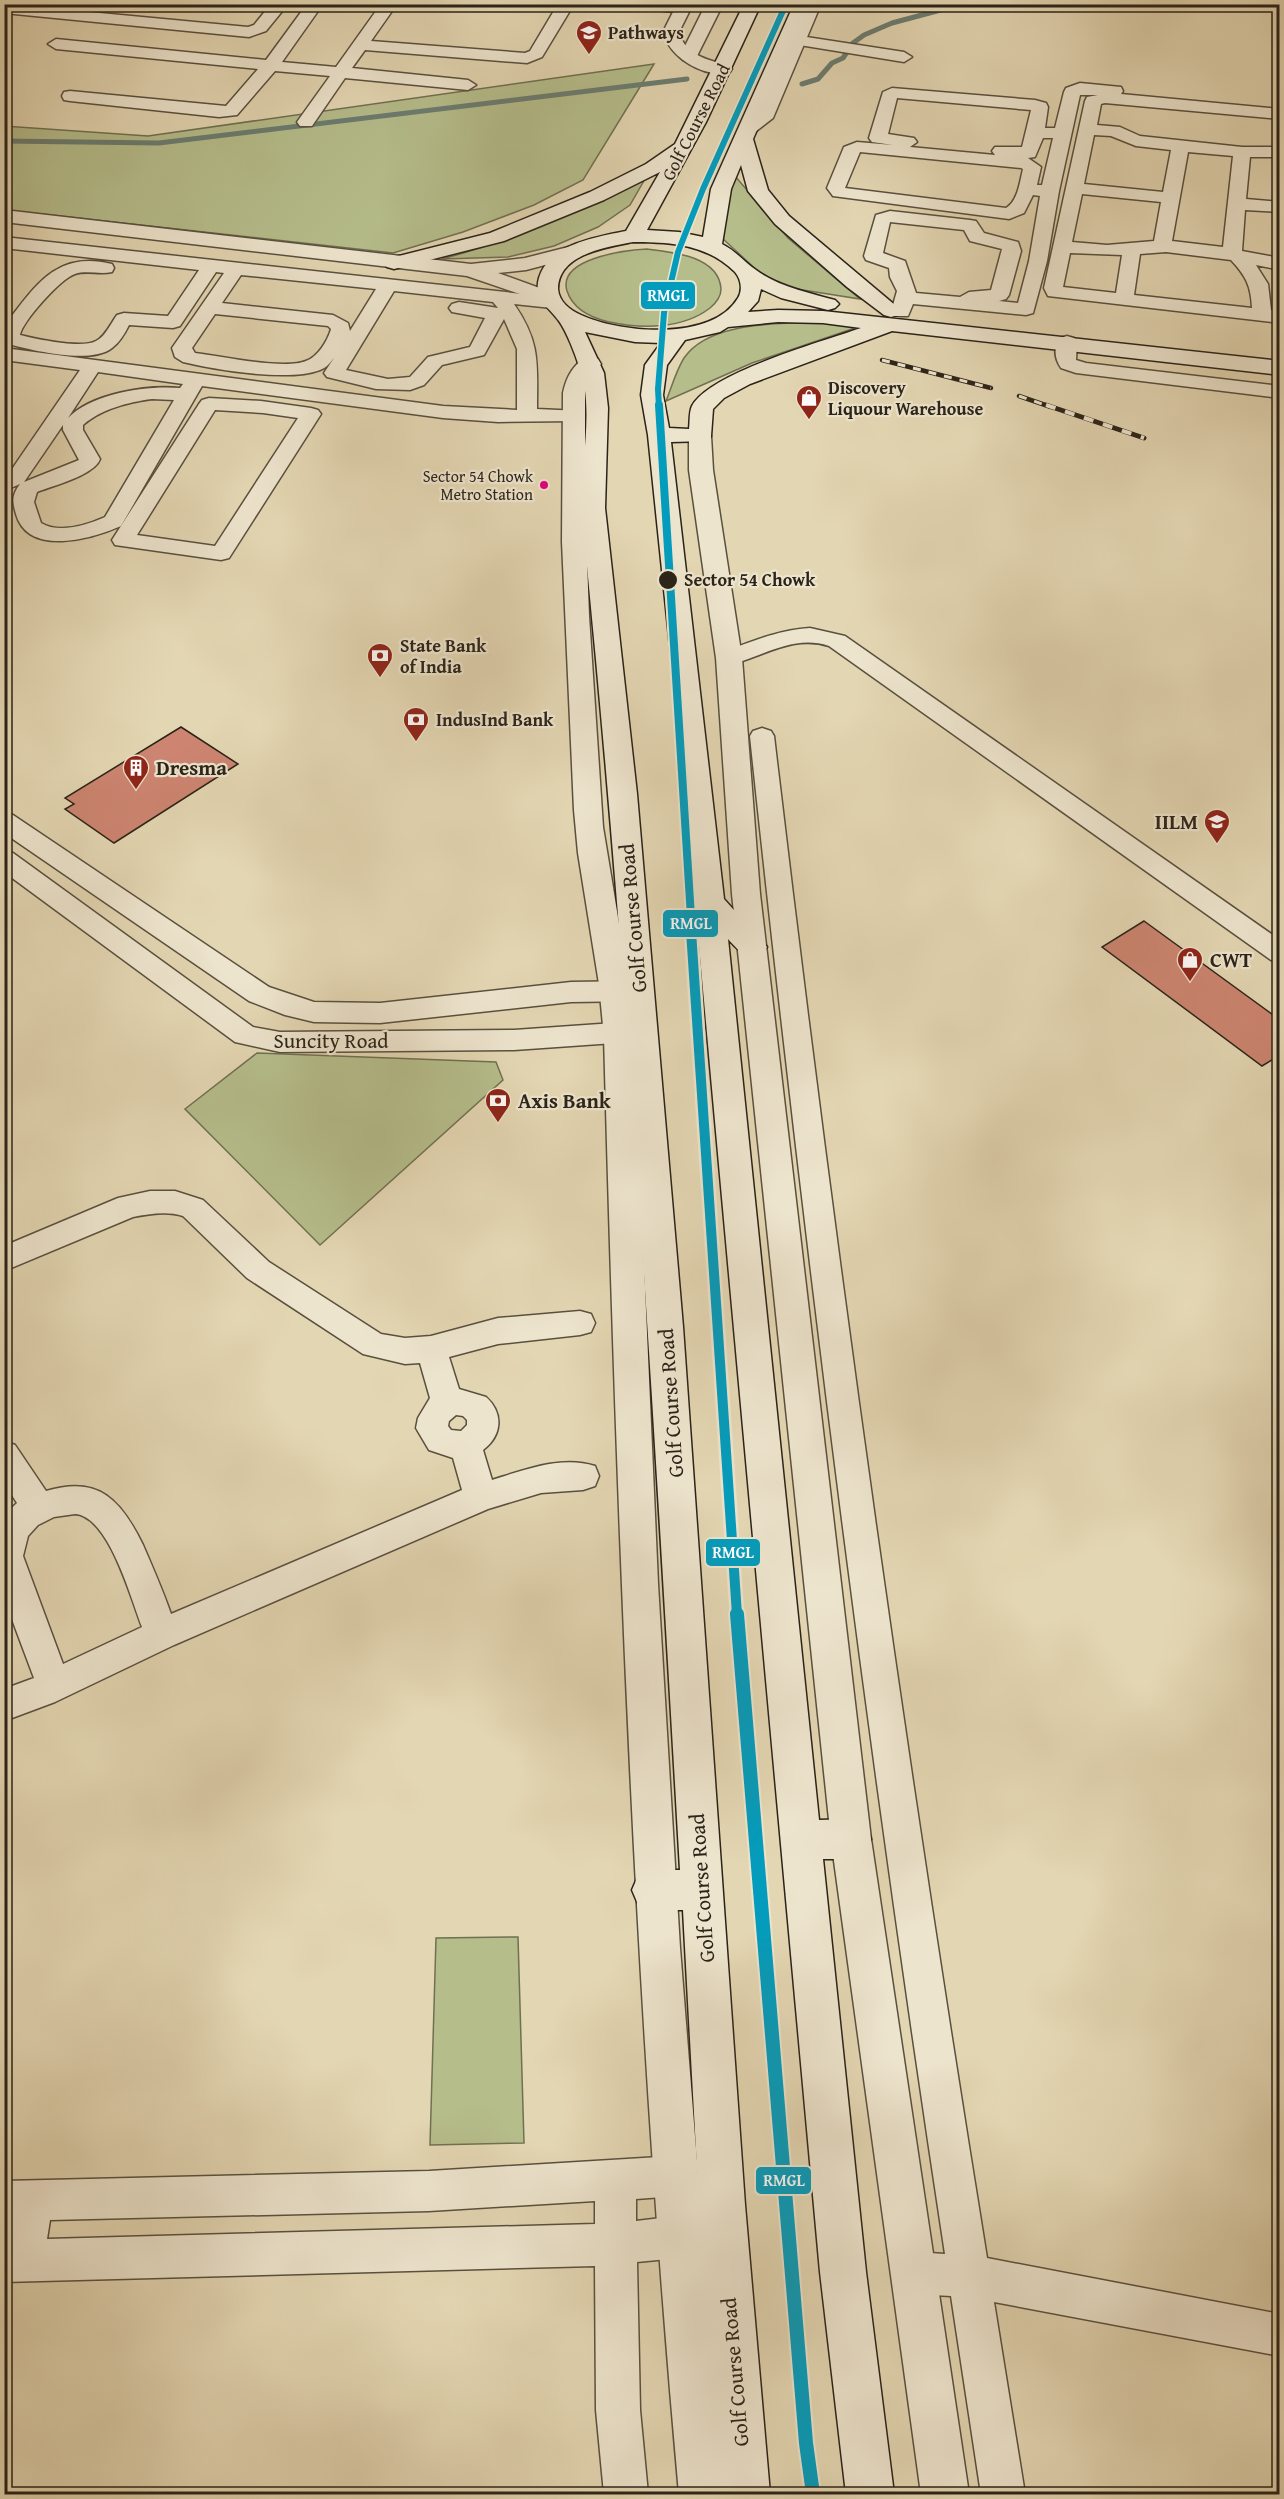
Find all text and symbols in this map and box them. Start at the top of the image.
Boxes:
school or university icon: Pathways [574,18,604,56]
place label: Pathways [608,19,684,46]
street label: Golf Course Road [654,58,737,185]
line badge: RMGL [640,281,696,310]
text: RMGL [647,283,690,307]
place label: Discovery Liquour Warehouse [828,374,983,422]
shop icon: Discovery Liquour Warehouse [794,383,824,421]
place label: Sector 54 Chowk Metro Station [423,464,534,506]
marker: Sector 54 Chowk Metro Station [538,479,550,491]
place label: Sector 54 Chowk [684,566,816,593]
marker: Sector 54 Chowk [657,569,679,591]
place label: State Bank of India [400,632,487,680]
bank icon: State Bank of India [365,641,395,679]
bank icon: IndusInd Bank [401,705,431,743]
place label: IndusInd Bank [436,706,554,733]
place label: Dresma [156,752,227,783]
building icon: Dresma [121,753,151,791]
place label: IILM [1155,806,1198,837]
school or university icon: IILM [1202,807,1232,845]
street label: Golf Course Road [610,842,654,994]
line badge: RMGL [662,909,719,938]
text: RMGL [670,911,713,935]
place label: CWT [1210,944,1253,975]
shop icon: CWT [1175,945,1205,983]
street label: Suncity Road [273,1025,389,1056]
place label: Axis Bank [518,1085,612,1116]
bank icon: Axis Bank [483,1086,513,1124]
street label: Golf Course Road [650,1327,691,1479]
line badge: RMGL [705,1538,761,1567]
text: RMGL [712,1540,755,1564]
street label: Golf Course Road [681,1812,722,1964]
line badge: RMGL [755,2166,812,2195]
text: RMGL [763,2168,806,2192]
street label: Golf Course Road [712,2296,756,2448]

